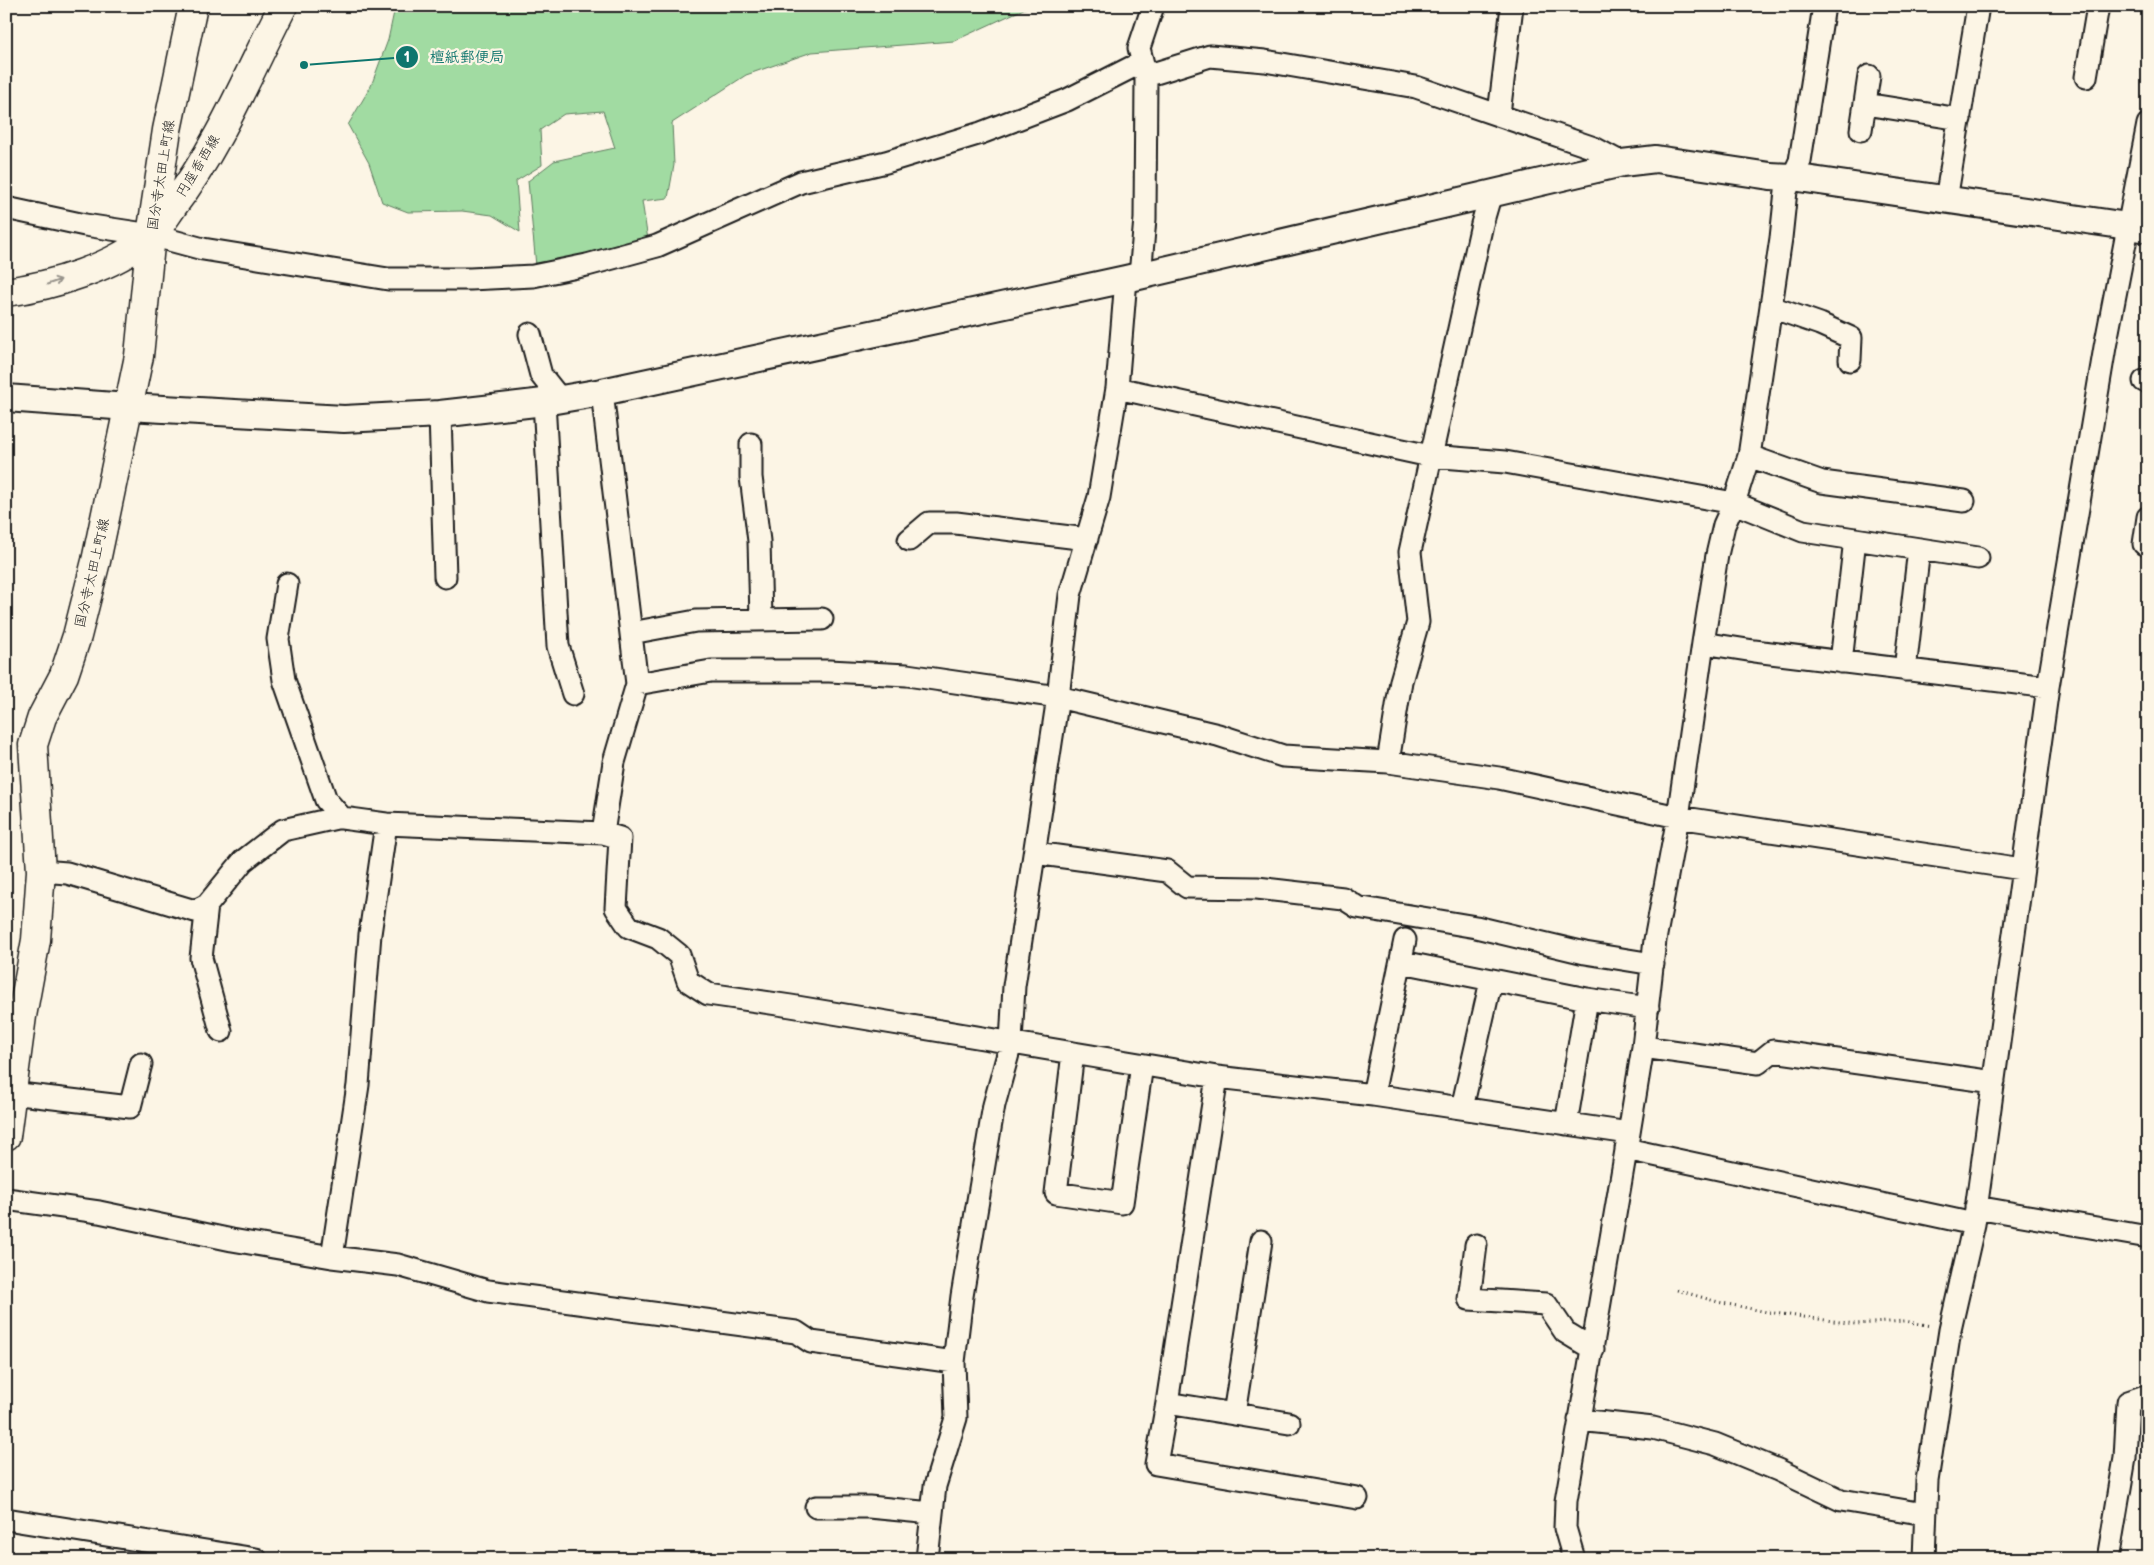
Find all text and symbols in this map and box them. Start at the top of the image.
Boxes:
callout: 檀紙郵便局 [394,42,514,72]
text: 1 [404,48,410,67]
text: 檀紙郵便局 [429,48,505,67]
street label: 国分寺太田上町線 [144,118,178,232]
street label: 円座香西線 [173,132,223,200]
one-way arrow [45,276,61,286]
street label: 国分寺太田上町線 [71,517,113,629]

